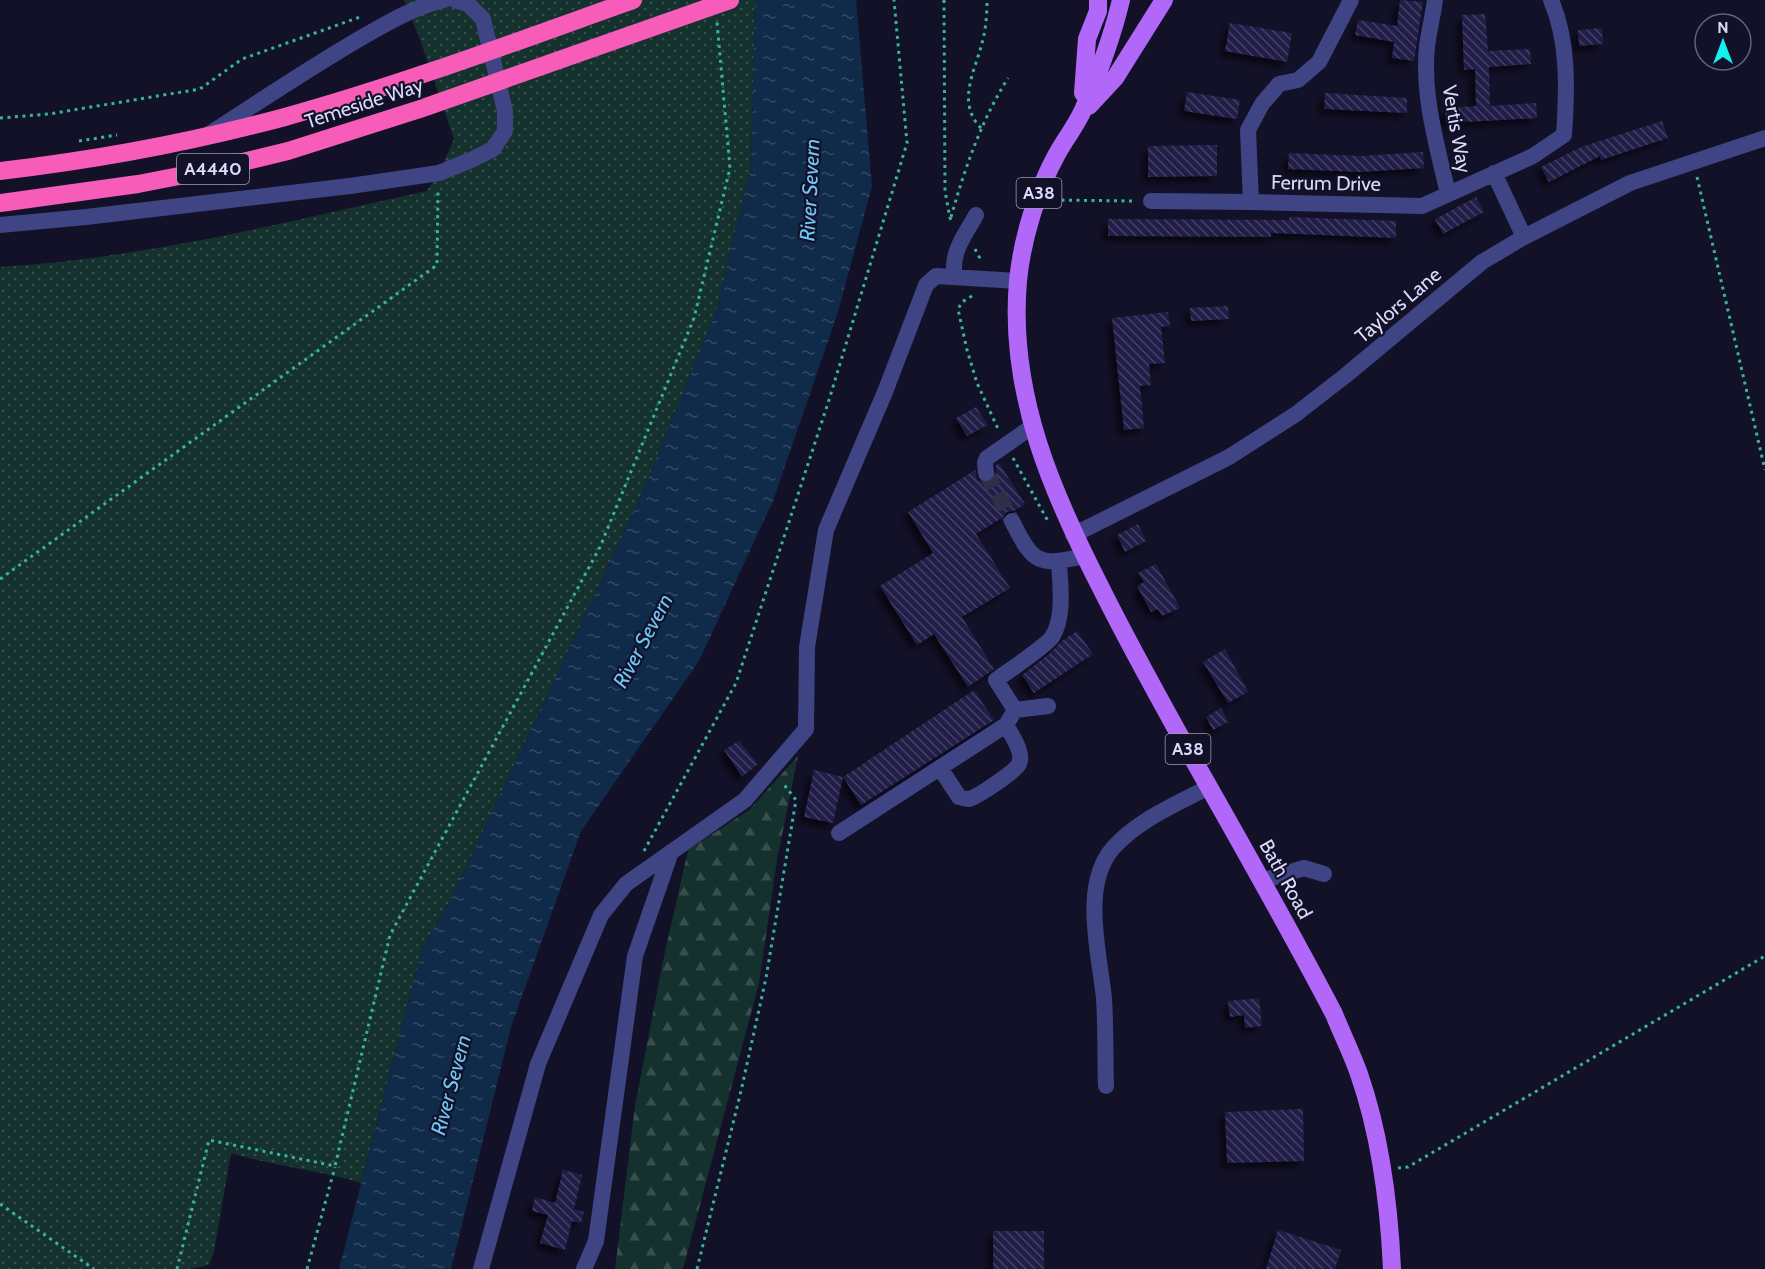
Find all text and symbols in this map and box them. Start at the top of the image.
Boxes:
north arrow [1693,12,1753,72]
text: N [1717,18,1729,37]
street label: Temeside Way [302,73,426,133]
street label: Vertis Way [1437,83,1477,175]
water label: River Severn [794,138,825,242]
road number: A4440 [177,154,249,184]
street label: Ferrum Drive [1271,170,1381,196]
road number: A38 [1016,178,1062,208]
street label: Taylors Lane [1350,262,1446,348]
water label: River Severn [607,590,678,692]
road number: A38 [1166,734,1210,764]
street label: Bath Road [1254,835,1318,923]
water label: River Severn [425,1032,476,1138]

